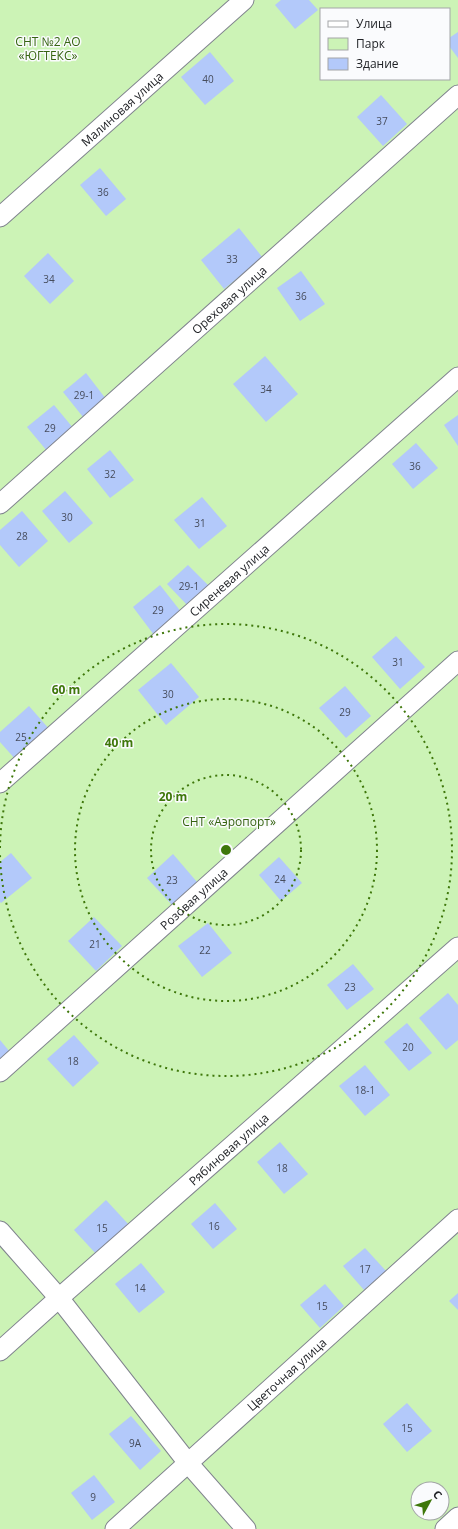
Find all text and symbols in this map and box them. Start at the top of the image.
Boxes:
legend [320,8,450,80]
text: Улица [356,15,392,32]
park label: СНТ №2 АО «ЮГТЕКС» [15,33,81,64]
text: Парк [356,35,386,52]
text: Здание [356,55,399,72]
street label: Малиновая улица [77,67,167,150]
house number: 40 [202,72,214,86]
house number: 37 [376,114,388,128]
house number: 36 [97,185,109,199]
house number: 33 [226,252,238,266]
street label: Ореховая улица [188,262,270,337]
house number: 34 [43,272,55,286]
house number: 36 [295,289,307,303]
house number: 34 [260,382,272,396]
house number: 29-1 [74,388,94,402]
house number: 29 [44,421,56,435]
house number: 36 [409,459,421,473]
house number: 32 [104,467,116,481]
house number: 30 [61,510,73,524]
house number: 31 [194,516,206,530]
house number: 28 [16,529,28,543]
street label: Сиреневая улица [185,540,273,620]
house number: 29-1 [179,579,199,593]
house number: 29 [152,603,164,617]
house number: 31 [392,655,404,669]
text: 60 m [52,681,80,698]
house number: 30 [162,687,174,701]
house number: 29 [339,705,351,719]
house number: 25 [15,730,27,744]
text: 40 m [105,734,133,751]
text: 20 m [159,788,187,805]
park label: СНТ «Аэропорт» [182,813,276,830]
centre of rings [219,843,233,857]
street label: Розовая улица [156,863,231,933]
house number: 24 [274,872,286,886]
house number: 23 [166,873,178,887]
house number: 21 [89,937,101,951]
house number: 22 [199,943,211,957]
house number: 23 [344,980,356,994]
house number: 20 [402,1040,414,1054]
house number: 18 [67,1054,79,1068]
house number: 18-1 [355,1083,375,1097]
street label: Рябиновая улица [185,1109,272,1189]
house number: 18 [276,1161,288,1175]
house number: 16 [208,1219,220,1233]
house number: 15 [96,1221,108,1235]
house number: 17 [359,1262,371,1276]
house number: 14 [134,1281,146,1295]
house number: 15 [316,1299,328,1313]
street label: Цветочная улица [243,1334,330,1414]
house number: 15 [401,1421,413,1435]
house number: 9А [129,1436,142,1450]
north arrow [410,1481,450,1521]
text: С [430,1487,446,1502]
house number: 9 [90,1490,96,1504]

